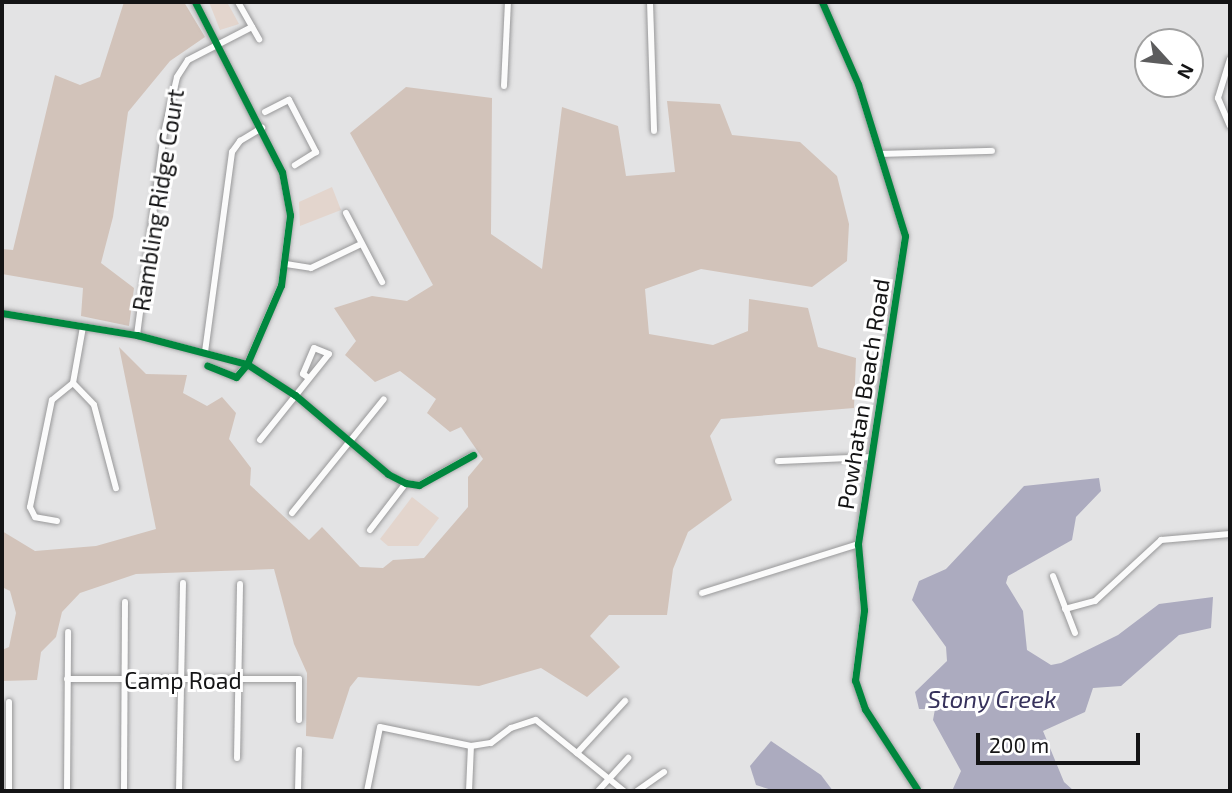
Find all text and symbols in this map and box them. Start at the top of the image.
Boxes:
north arrow [1134,28,1204,98]
text: N [1173,61,1200,83]
street label: Rambling Ridge Court [127,87,189,313]
street label: Powhatan Beach Road [831,277,895,511]
street label: Camp Road [124,666,242,694]
water label: Stony Creek [927,685,1057,713]
scale bar [980,720,1144,764]
text: 200 m [989,732,1049,757]

